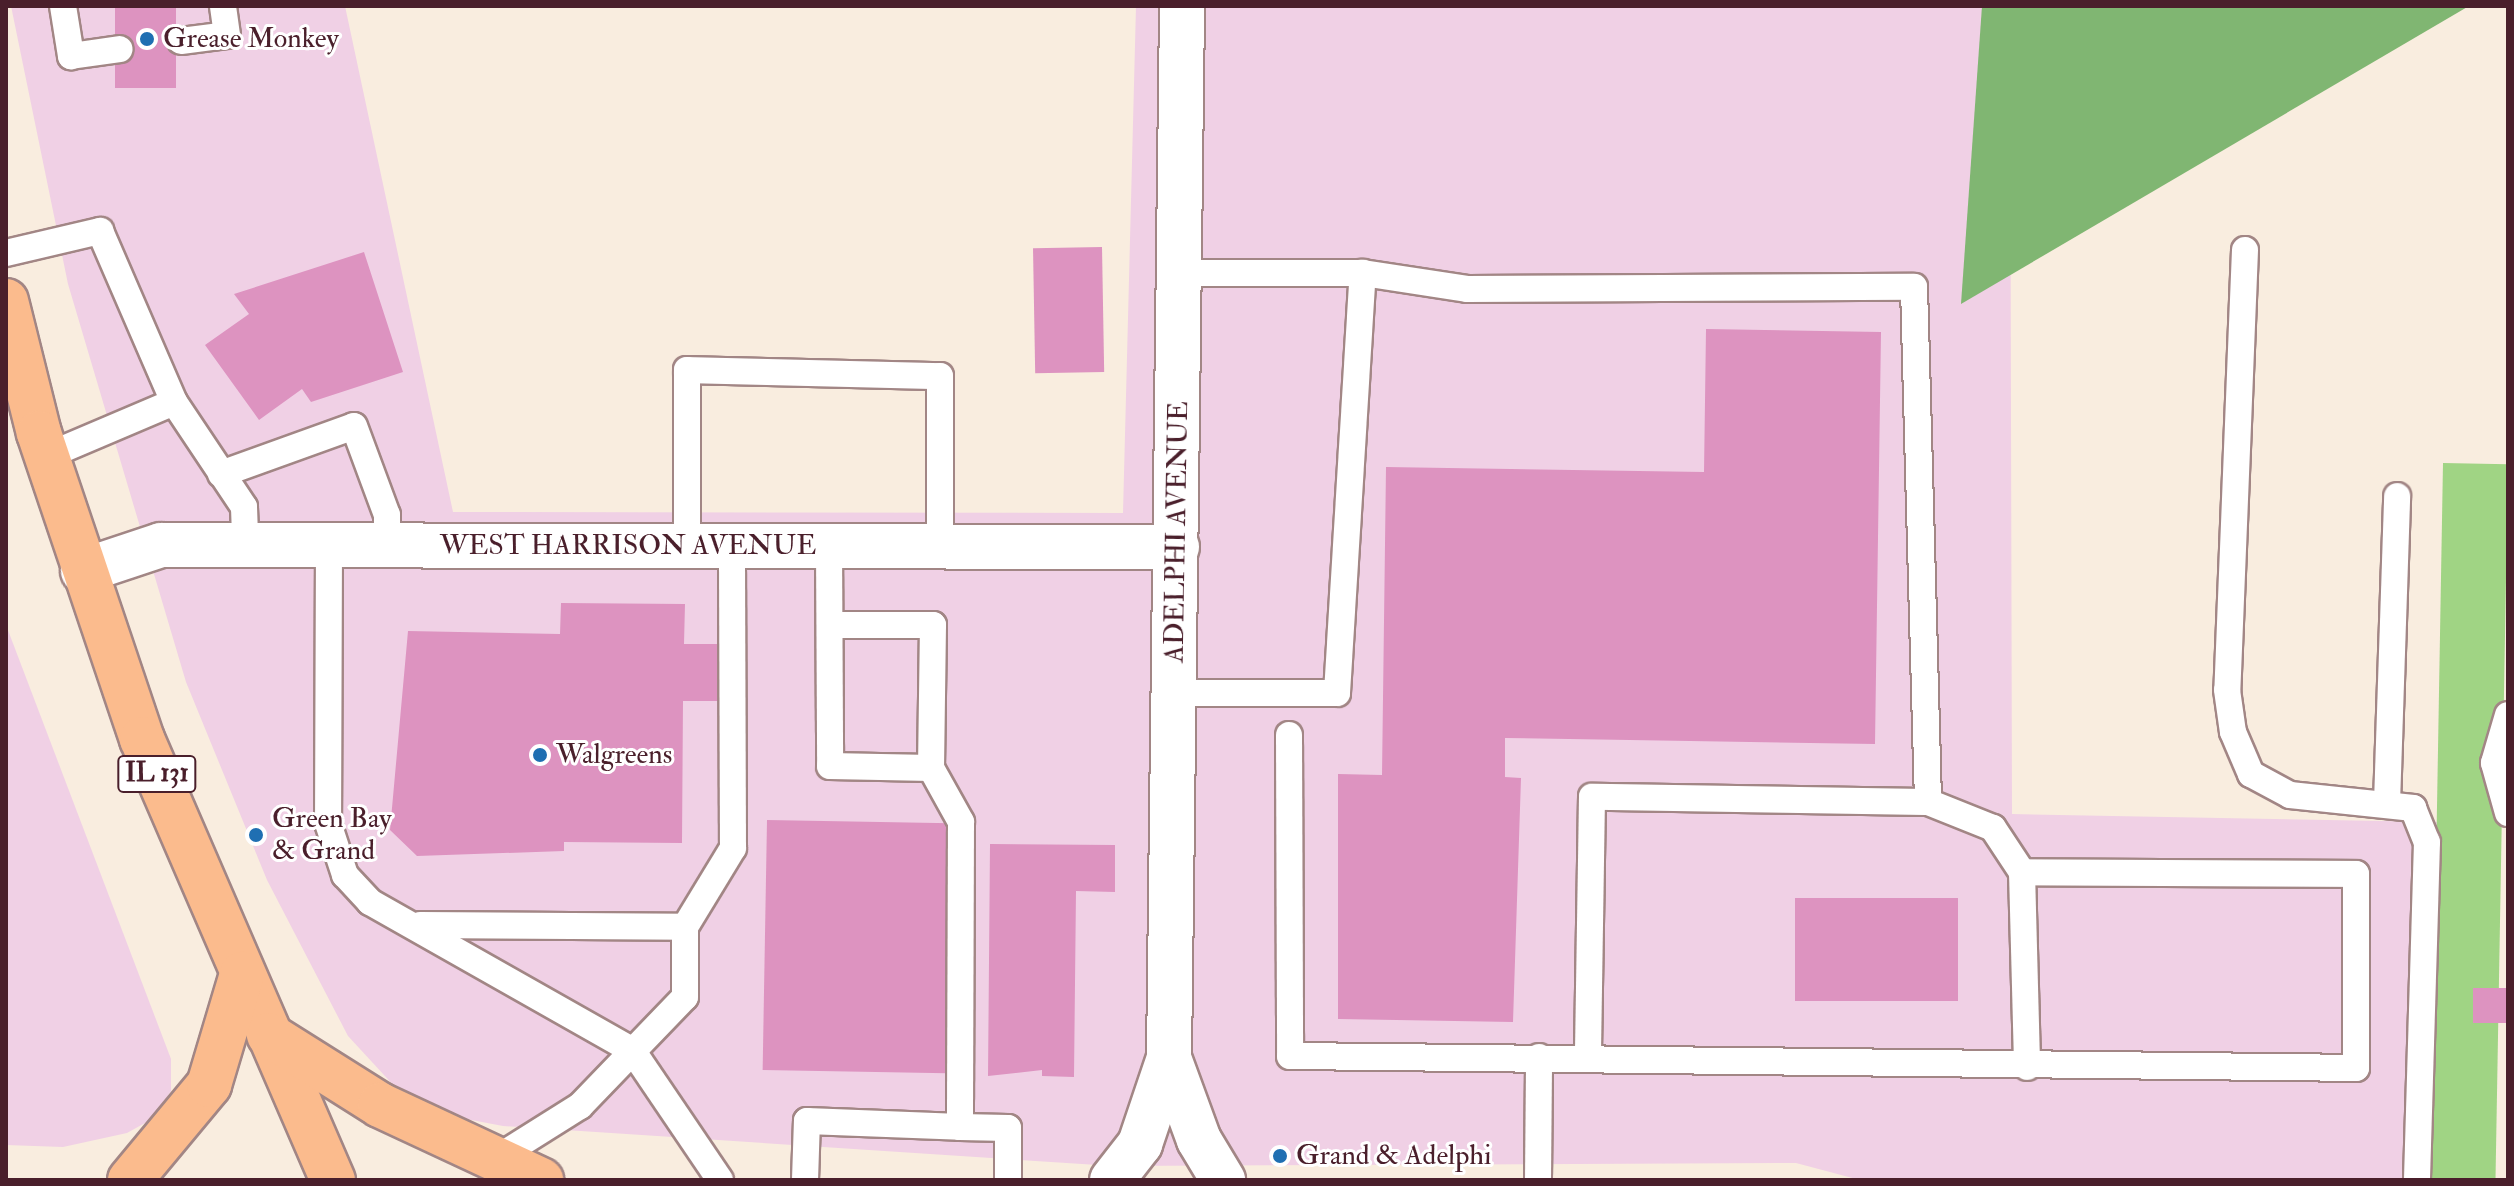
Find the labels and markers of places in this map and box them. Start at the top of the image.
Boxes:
place label: Grease Monkey [163,22,339,56]
marker: Grease Monkey [138,30,156,48]
place label: Walgreens [556,738,672,772]
marker: Walgreens [531,746,549,764]
place label: Green Bay & Grand [272,802,392,868]
marker: Green Bay & Grand [247,826,265,844]
place label: Grand & Adelphi [1296,1139,1491,1173]
marker: Grand & Adelphi [1271,1147,1289,1165]

